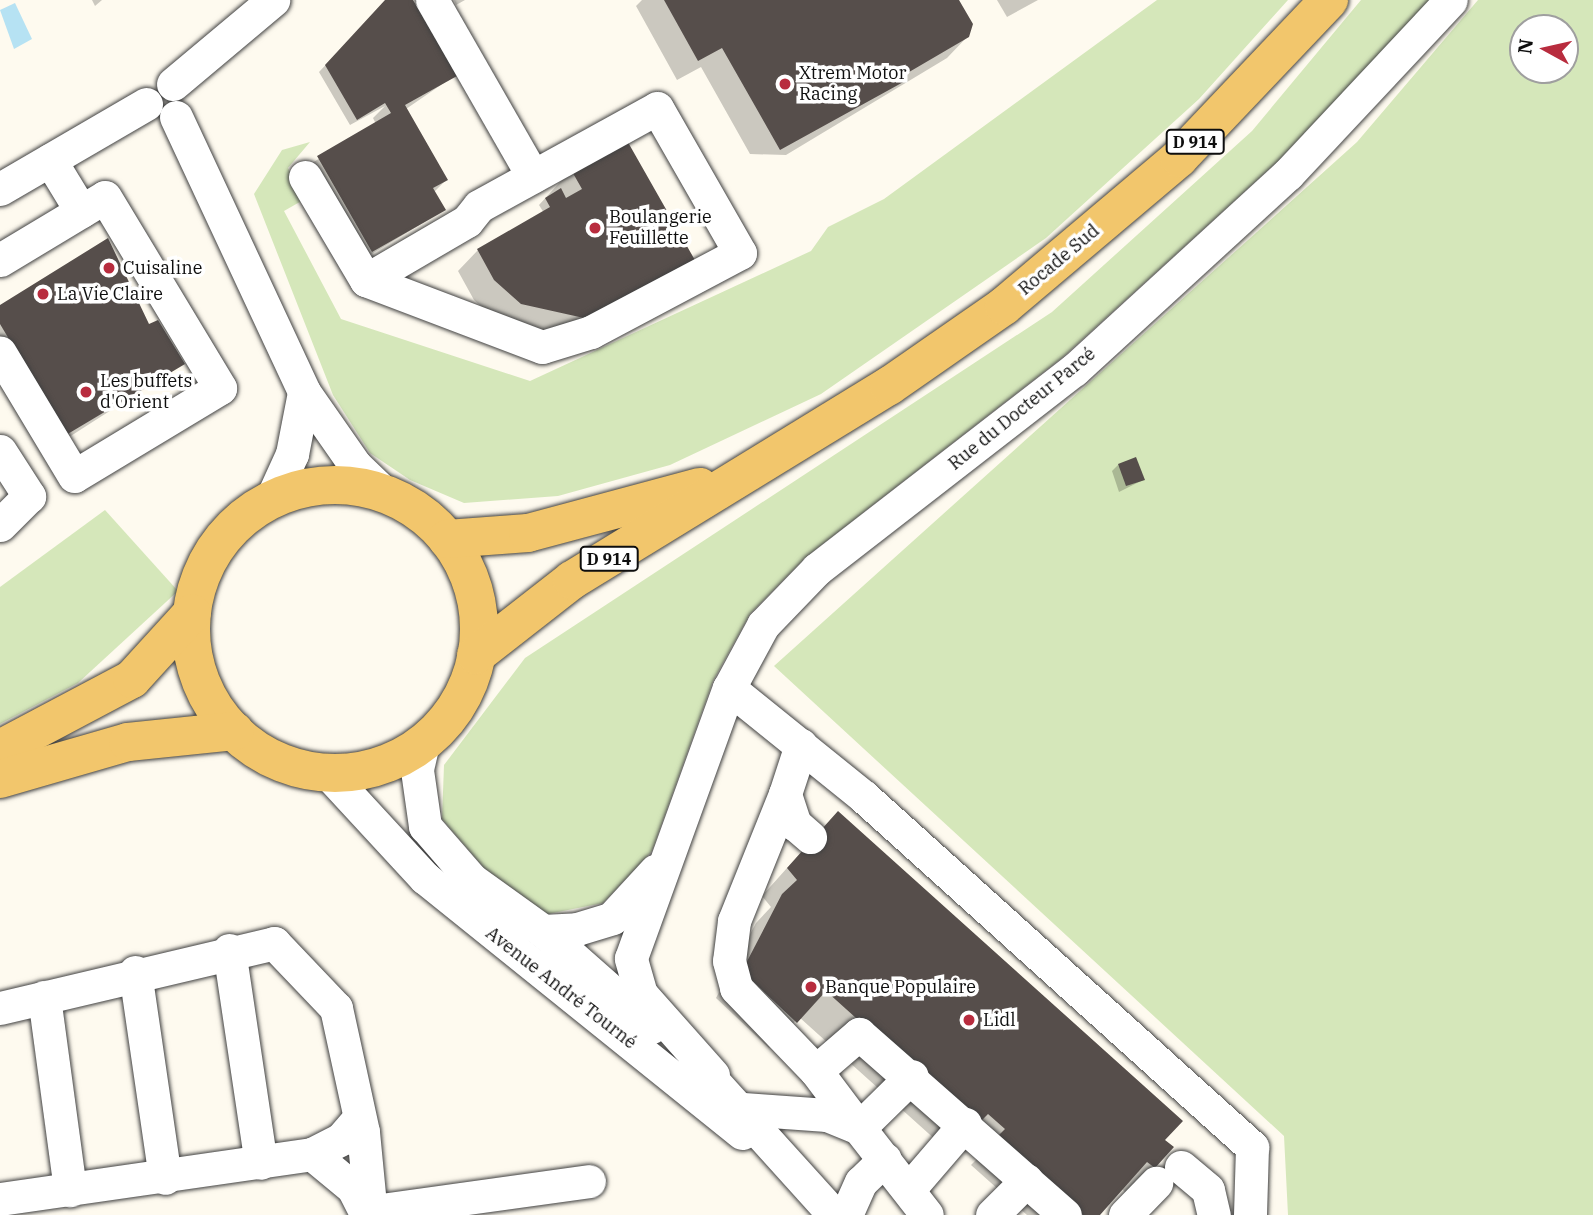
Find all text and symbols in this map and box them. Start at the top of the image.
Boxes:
north arrow [1509,14,1579,84]
text: N [1512,37,1538,55]
place label: Xtrem Motor Racing [799,63,906,106]
marker: Xtrem Motor Racing [777,76,793,92]
road number: D 914 [1165,130,1225,154]
place label: Boulangerie Feuillette [609,207,712,249]
marker: Boulangerie Feuillette [587,220,603,236]
street label: Rocade Sud [1014,220,1104,300]
place label: Cuisaline [123,257,202,279]
marker: Cuisaline [101,260,117,276]
place label: La Vie Claire [57,283,163,305]
marker: La Vie Claire [35,286,51,302]
street label: Rue du Docteur Parcé [944,343,1100,475]
place label: Les buffets d'Orient [100,371,192,414]
marker: Les buffets d'Orient [78,384,94,400]
road number: D 914 [579,546,639,572]
street label: Avenue André Tourné [481,922,641,1054]
place label: Banque Populaire [825,976,976,998]
marker: Banque Populaire [803,979,819,995]
place label: Lidl [983,1009,1016,1031]
marker: Lidl [961,1012,977,1028]

